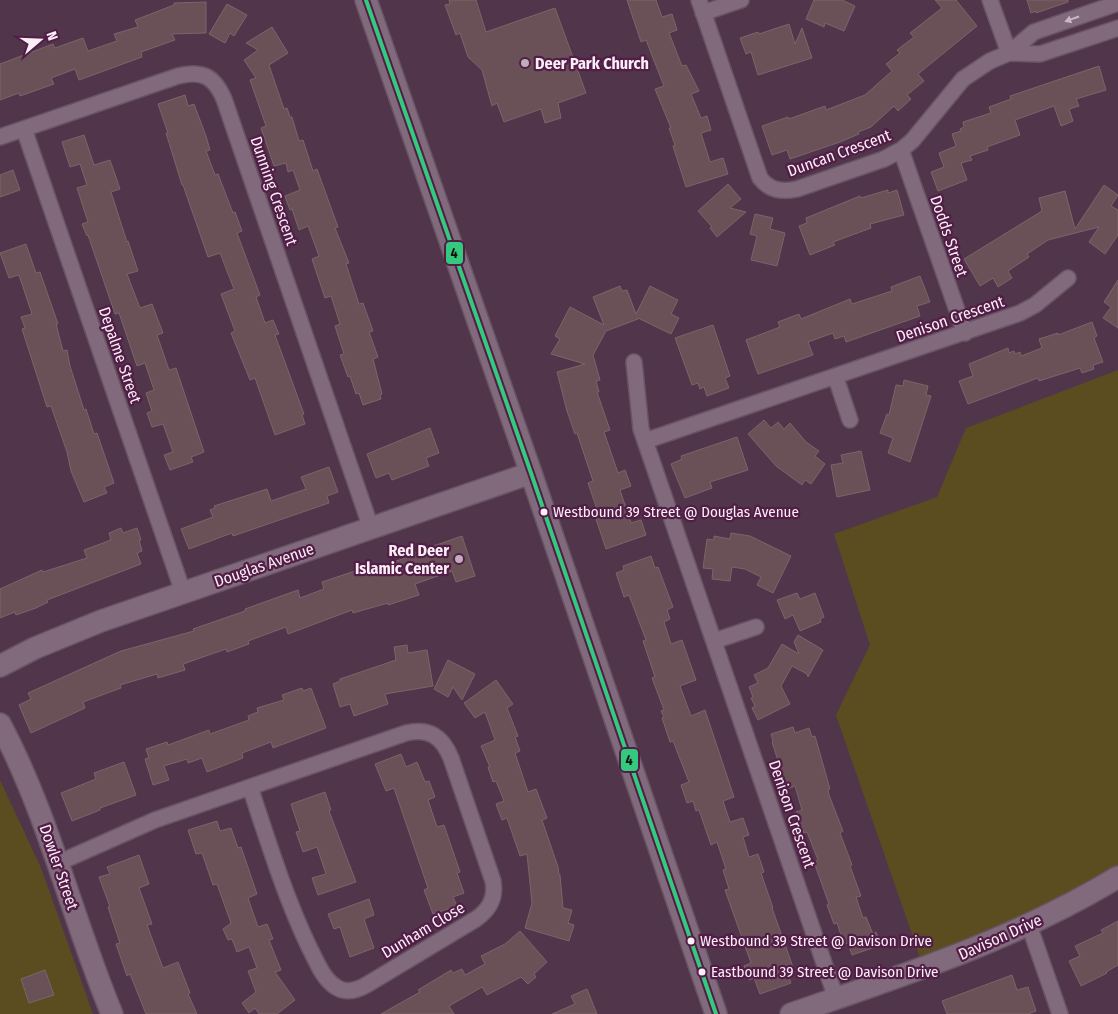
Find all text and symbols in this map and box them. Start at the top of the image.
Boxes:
north arrow [15,15,65,65]
one-way arrow [1064,15,1079,23]
text: N [42,29,61,43]
place label: Deer Park Church [535,54,649,73]
marker: Deer Park Church [519,57,531,69]
street label: Duncan Crescent [785,125,894,181]
street label: Dunning Crescent [246,134,302,249]
street label: Dodds Street [926,193,972,280]
line badge: 4 [445,241,464,265]
text: 4 [450,245,458,262]
street label: Denison Crescent [893,291,1007,346]
street label: Depalme Street [95,304,146,406]
place label: Westbound 39 Street @ Douglas Avenue [553,503,799,521]
marker: Westbound 39 Street @ Douglas Avenue [539,507,549,517]
street label: Douglas Avenue [212,539,316,591]
place label: Red Deer Islamic Center [355,541,449,578]
marker: Red Deer Islamic Center [453,553,465,565]
line badge: 4 [620,748,639,772]
text: 4 [625,752,633,769]
street label: Denison Crescent [765,757,820,871]
street label: Dowler Street [36,822,83,913]
street label: Dunham Close [378,898,468,962]
street label: Davison Drive [955,910,1045,964]
place label: Westbound 39 Street @ Davison Drive [700,932,932,950]
marker: Westbound 39 Street @ Davison Drive [686,936,696,946]
place label: Eastbound 39 Street @ Davison Drive [711,963,938,981]
marker: Eastbound 39 Street @ Davison Drive [697,967,707,977]

